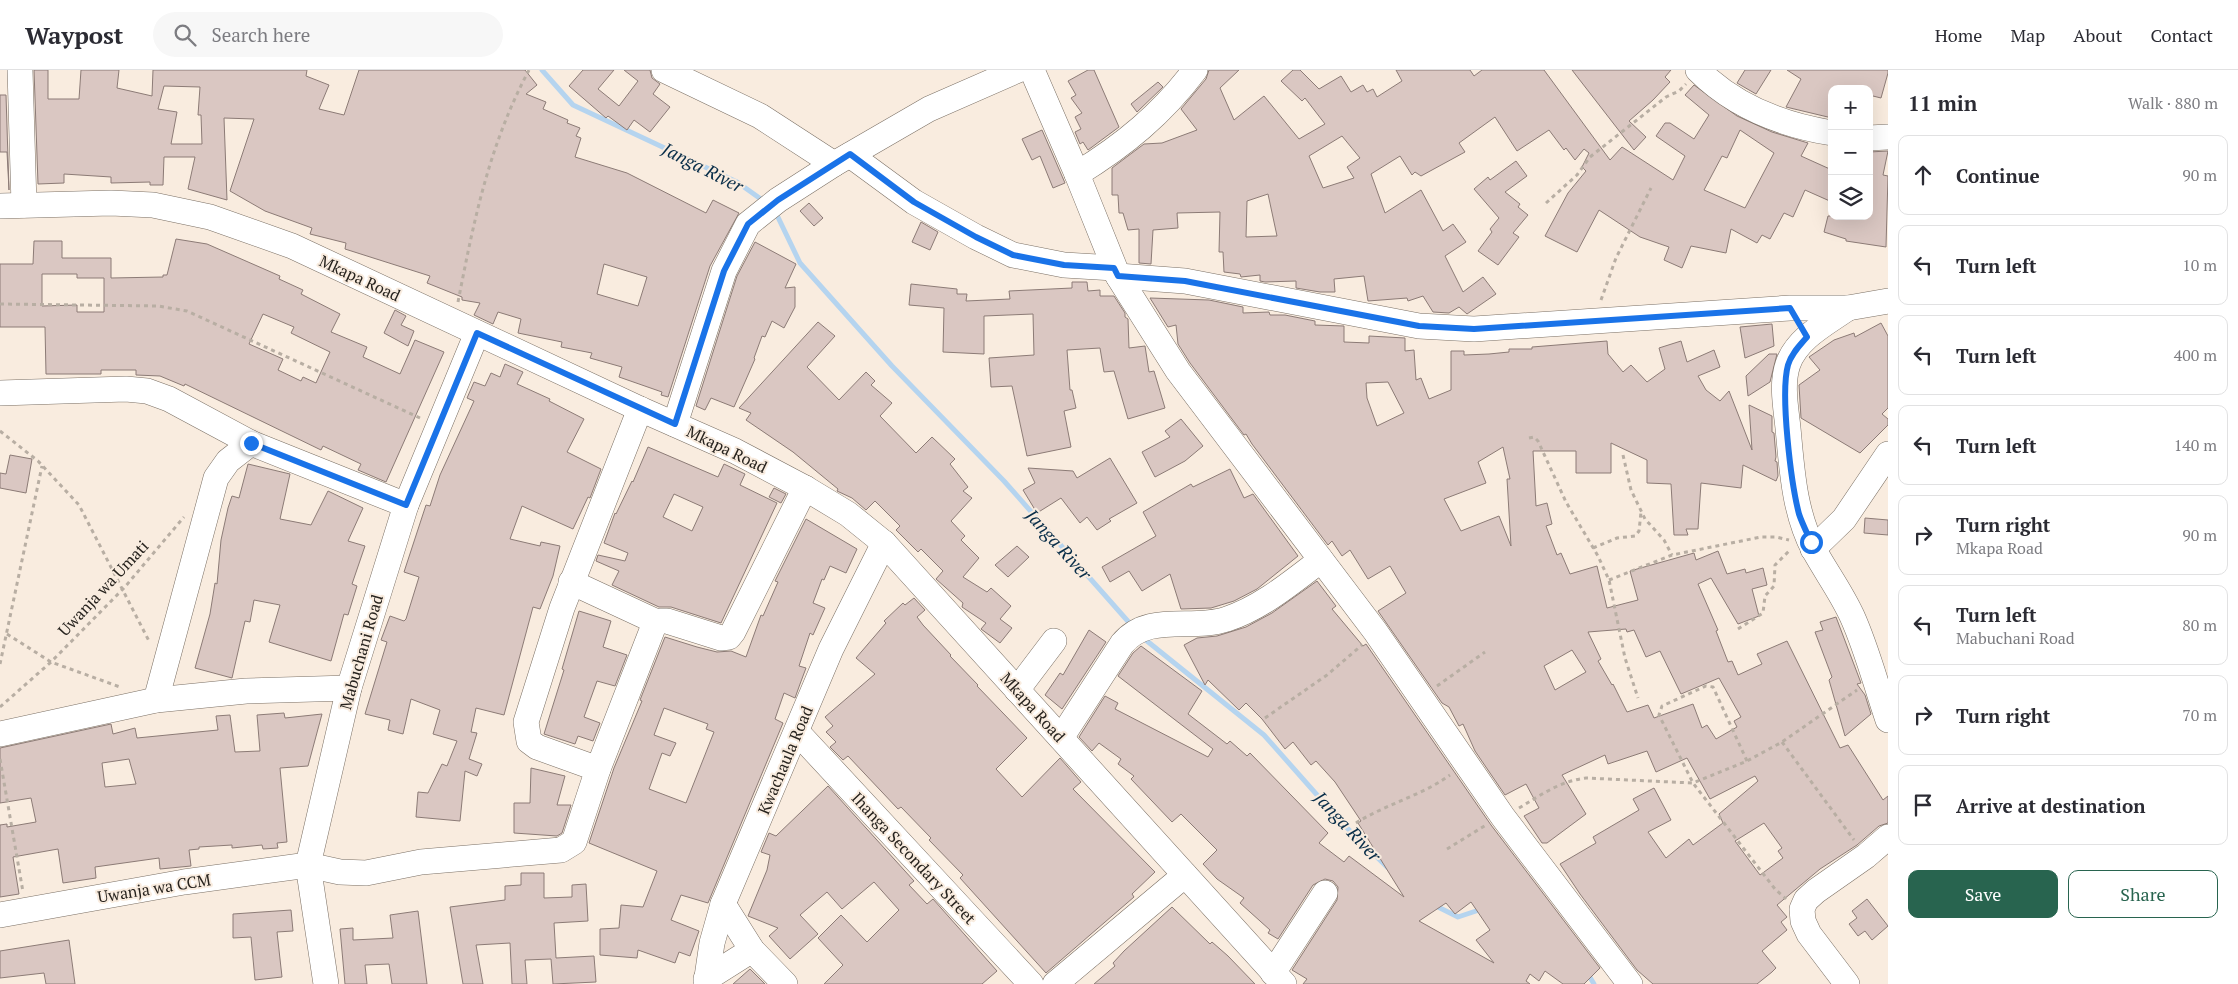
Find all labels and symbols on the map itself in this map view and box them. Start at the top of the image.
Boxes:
water label: Janga River [658,136,748,198]
street label: Mkapa Road [316,250,404,306]
street label: Mkapa Road [683,420,771,478]
route end [240,432,263,455]
water label: Janga River [1020,503,1098,585]
route start [1800,531,1823,554]
street label: Uwanja wa Umati [53,535,153,641]
street label: Mabuchani Road [334,592,388,712]
street label: Mkapa Road [996,667,1070,747]
street label: Kwachaula Road [752,702,818,818]
water label: Janga River [1309,785,1387,867]
street label: Ihanga Secondary Street [847,787,981,929]
street label: Uwanja wa CCM [96,868,212,908]

